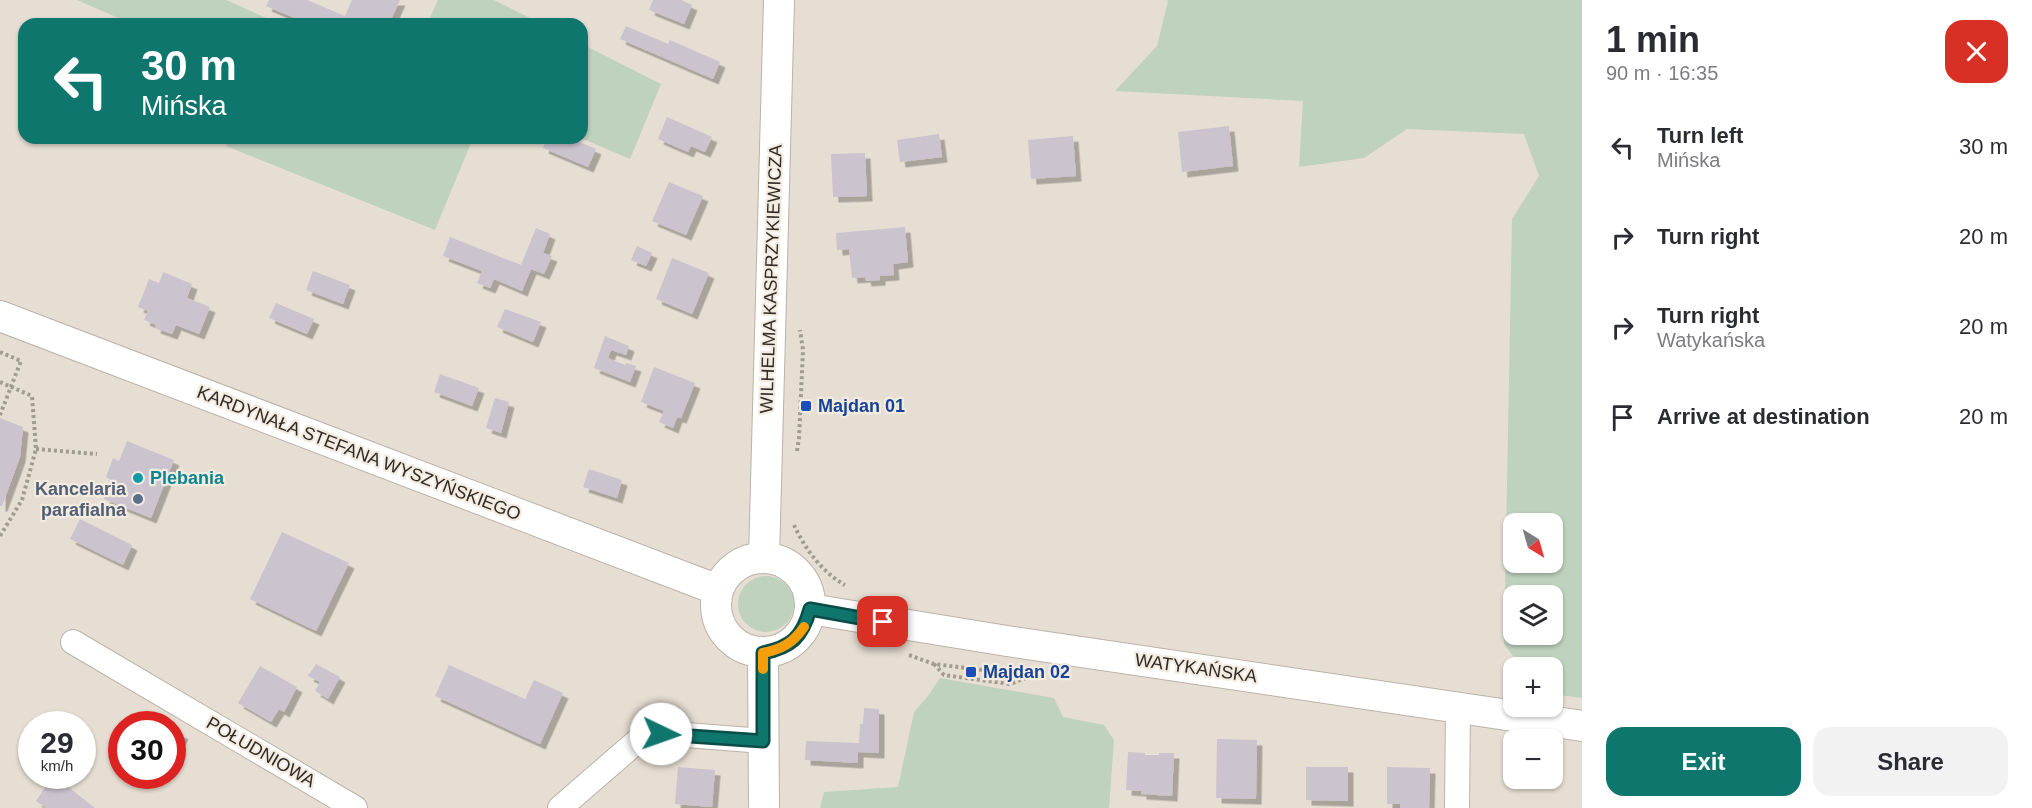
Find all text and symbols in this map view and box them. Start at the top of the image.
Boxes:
text: 1 min [1606,19,1700,60]
button: close [1945,20,2008,83]
icon: left [42,42,120,120]
text: 30 m [141,42,237,89]
text: 90 m · 16:35 [1606,62,1718,84]
text: Mińska [141,91,227,121]
text: Turn left [1657,123,1743,148]
icon: left [1606,131,1639,164]
text: 30 m [1959,134,2008,159]
street label: WILHELMA KASPRZYKIEWICZA [756,144,786,414]
text: Mińska [1657,149,1720,171]
icon: right [1606,221,1639,254]
text: Turn right [1657,224,1759,249]
text: 20 m [1959,224,2008,249]
text: Turn right [1657,303,1759,328]
icon: right [1606,311,1639,344]
text: 20 m [1959,314,2008,339]
text: Watykańska [1657,329,1765,351]
street label: KARDYNAŁA STEFANA WYSZYŃSKIEGO [194,382,524,524]
place label: Majdan 01 [818,396,905,416]
marker: Majdan 01 [799,399,813,413]
icon: arrive [1606,401,1639,434]
text: Arrive at destination [1657,404,1870,429]
text: 20 m [1959,404,2008,429]
place label: Plebania [150,468,225,488]
marker: Plebania [131,471,145,485]
place label: Kancelaria parafialna [35,479,127,520]
marker: Kancelaria parafialna [131,492,145,506]
north arrow [1503,513,1563,573]
map controls [1503,513,1563,789]
button: layers [1503,585,1563,645]
pin [857,596,908,647]
icon: arrive [866,605,899,638]
street label: WATYKAŃSKA [1134,650,1258,686]
button: + [1503,657,1563,717]
place label: Majdan 02 [983,662,1070,682]
marker: Majdan 02 [964,665,978,679]
position arrow [629,702,693,766]
speed limit sign: 30 [108,711,186,789]
street label: POŁUDNIOWA [203,713,319,791]
text: 29 [40,726,74,759]
button: Exit [1606,727,1801,796]
button: Share [1813,727,2008,796]
button: − [1503,729,1563,789]
text: km/h [41,757,73,774]

